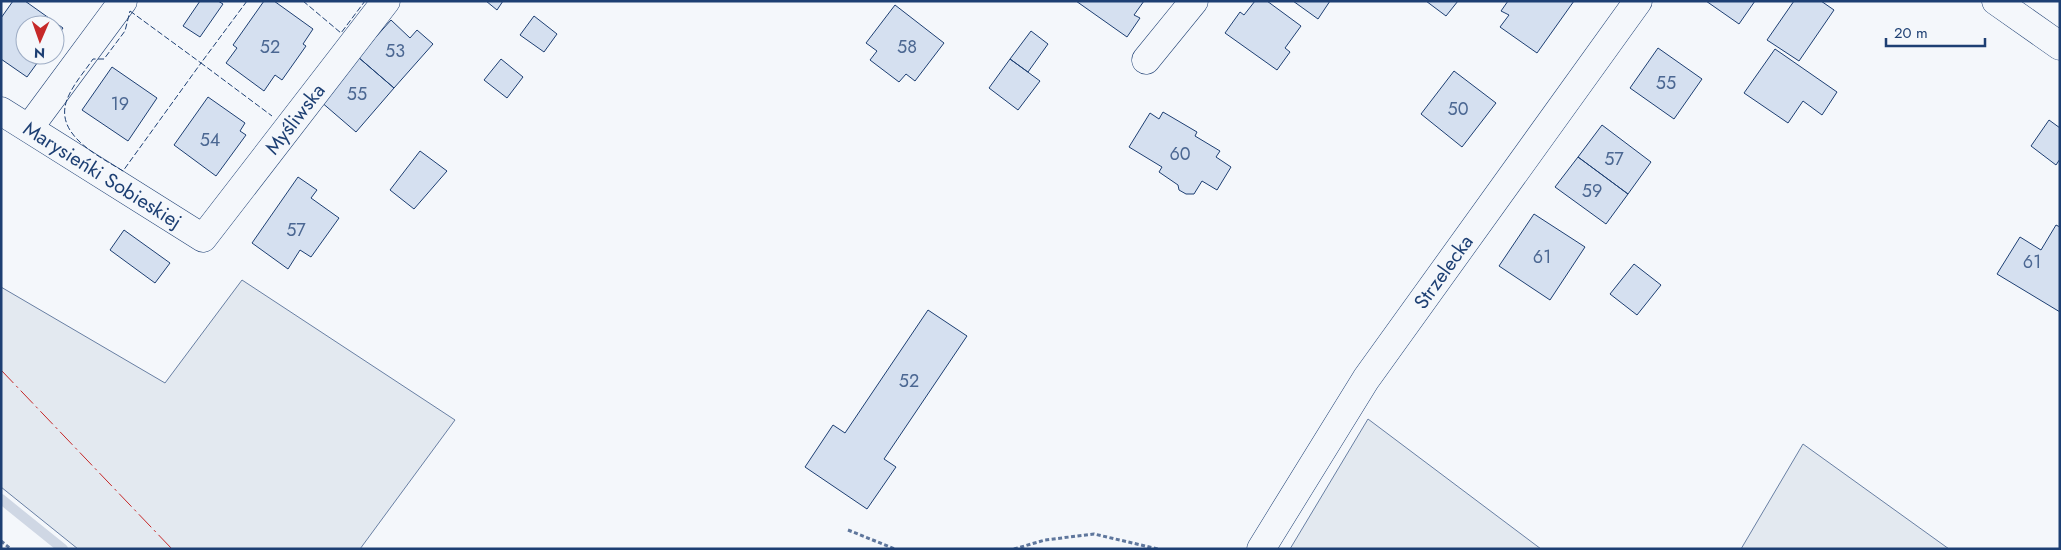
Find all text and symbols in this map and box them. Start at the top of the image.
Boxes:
north arrow [15,15,65,65]
scale bar [1886,15,1985,47]
text: 20 m [1894,22,1928,44]
house number: 52 [260,34,280,60]
house number: 58 [897,34,917,60]
house number: 53 [385,38,405,64]
text: N [34,43,45,63]
house number: 55 [1656,70,1676,96]
street label: Myśliwska [258,77,332,161]
house number: 55 [347,81,367,107]
house number: 19 [111,91,129,117]
house number: 50 [1448,96,1469,122]
street label: Marysieńki Sobieskiej [18,114,188,236]
house number: 54 [200,127,220,153]
house number: 60 [1169,141,1191,167]
house number: 57 [1604,146,1624,172]
house number: 59 [1582,178,1602,204]
house number: 57 [286,217,306,243]
street label: Strzelecka [1407,229,1480,315]
house number: 61 [1533,244,1551,270]
house number: 61 [2023,249,2041,275]
house number: 52 [899,368,919,394]

